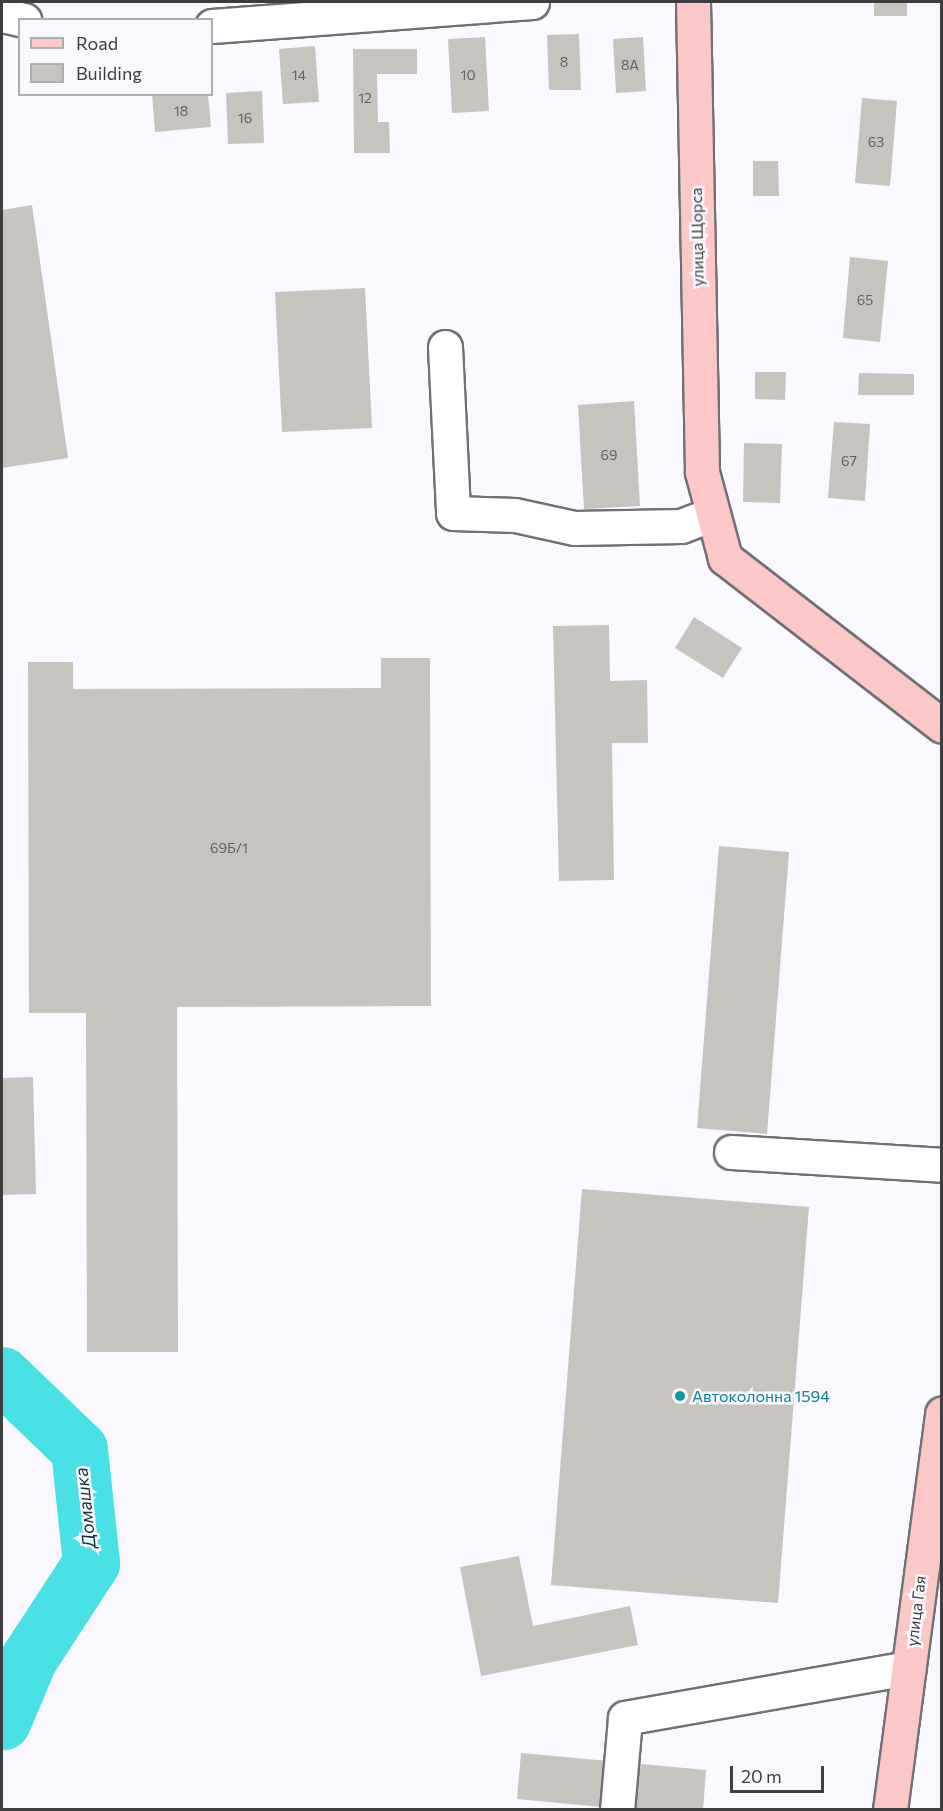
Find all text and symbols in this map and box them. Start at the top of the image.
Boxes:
legend [18,18,213,96]
text: Road [76,32,118,54]
house number: 8 [560,54,568,70]
house number: 8А [621,57,639,73]
text: Building [76,62,142,84]
house number: 14 [292,67,306,83]
house number: 10 [460,67,476,83]
house number: 12 [358,90,372,106]
house number: 18 [174,103,188,119]
house number: 16 [238,110,252,126]
house number: 63 [868,134,884,150]
street label: улица Щорса [687,187,707,287]
house number: 65 [857,292,873,308]
house number: 69 [601,447,617,463]
house number: 67 [841,453,857,469]
house number: 69Б/1 [210,840,248,856]
place label: Автоколонна 1594 [692,1386,830,1406]
marker: Автоколонна 1594 [673,1389,687,1403]
water label: Домашка [70,1467,100,1549]
street label: улица Гая [902,1574,930,1648]
scale bar [733,1754,828,1792]
text: 20 m [741,1765,782,1787]

